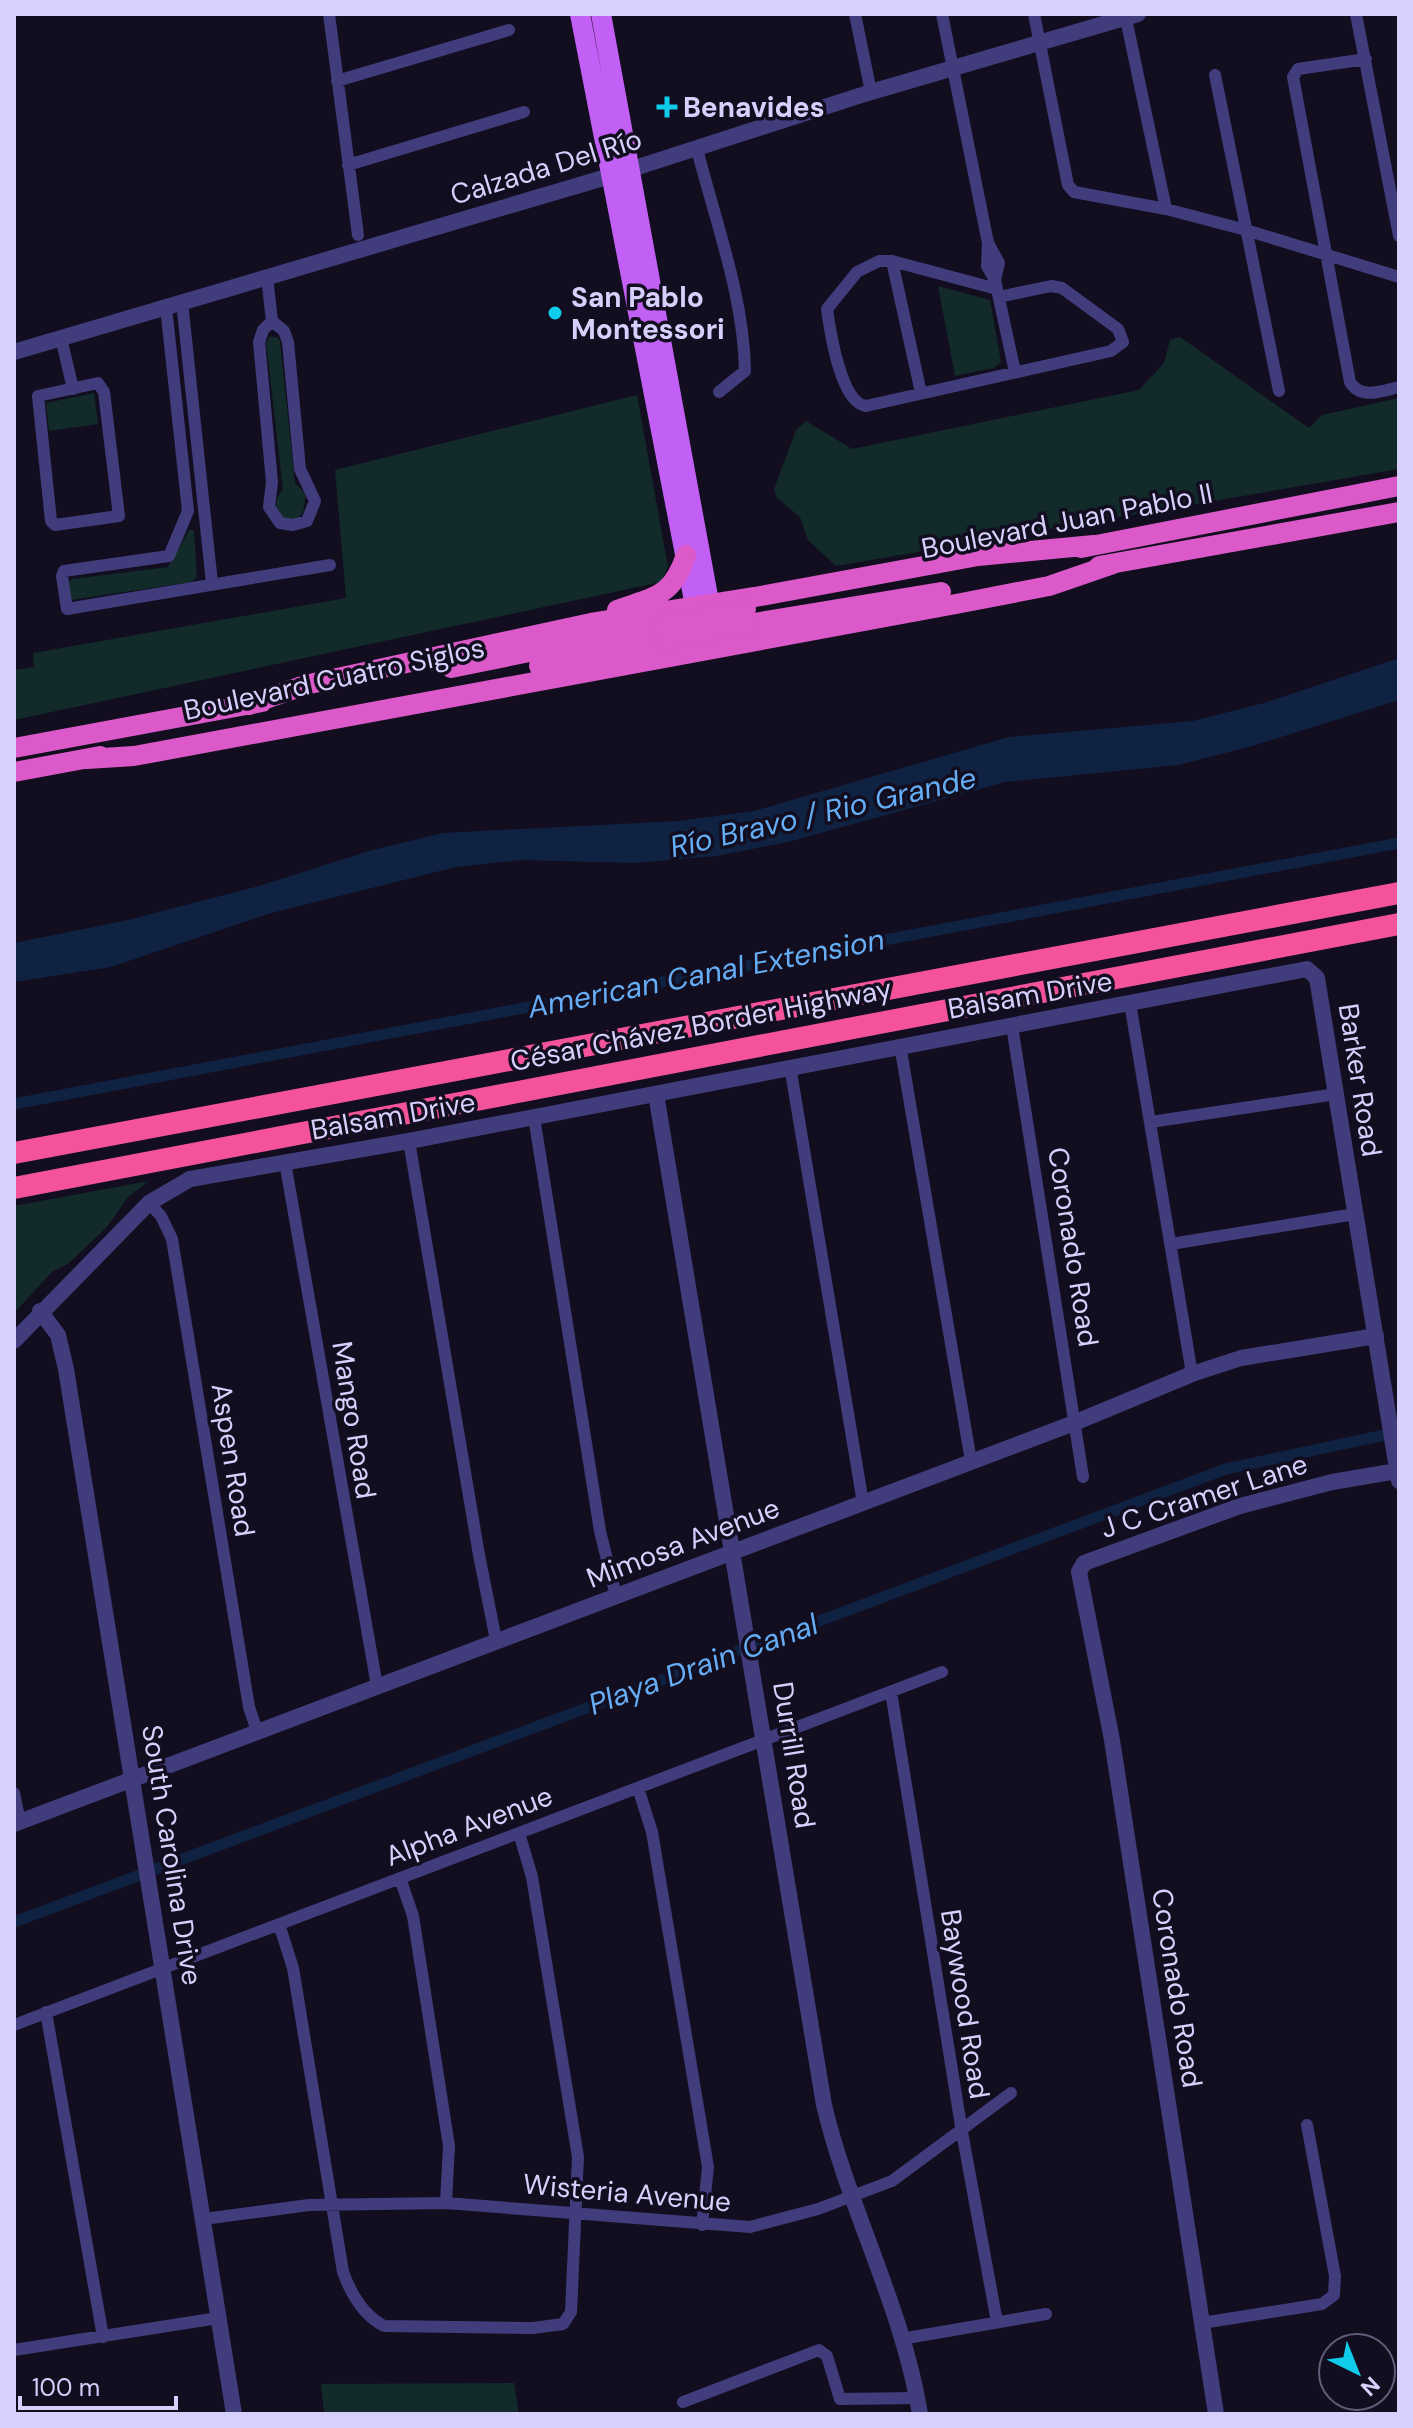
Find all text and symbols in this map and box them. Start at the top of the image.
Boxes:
place label: Benavides [683,89,825,126]
marker: Benavides [658,98,676,116]
street label: Calzada Del Río [446,120,646,214]
place label: San Pablo Montessori [571,279,725,348]
marker: San Pablo Montessori [546,304,564,322]
street label: Boulevard Juan Pablo II [918,475,1216,567]
street label: Boulevard Cuatro Siglos [180,629,488,729]
water label: Río Bravo / Rio Grande [666,758,980,866]
water label: American Canal Extension [523,919,888,1027]
street label: Balsam Drive [945,962,1115,1028]
street label: César Chávez Border Highway [507,970,895,1080]
street label: Barker Road [1330,1001,1390,1159]
street label: Balsam Drive [308,1083,478,1149]
street label: Coronado Road [1039,1145,1107,1349]
street label: Mango Road [323,1339,385,1501]
street label: Aspen Road [203,1381,263,1539]
street label: J C Cramer Lane [1096,1445,1312,1547]
street label: Mimosa Avenue [581,1489,785,1597]
water label: Playa Drain Canal [583,1604,824,1724]
street label: Durrill Road [764,1679,824,1831]
street label: South Carolina Drive [133,1722,211,1988]
street label: Alpha Avenue [380,1777,558,1875]
street label: Coronado Road [1143,1886,1211,2090]
street label: Baywood Road [932,1907,998,2101]
street label: Wisteria Avenue [521,2165,733,2221]
north arrow [1317,2332,1397,2412]
scale bar [20,2360,176,2410]
text: N [1355,2370,1386,2402]
text: 100 m [32,2372,100,2403]

